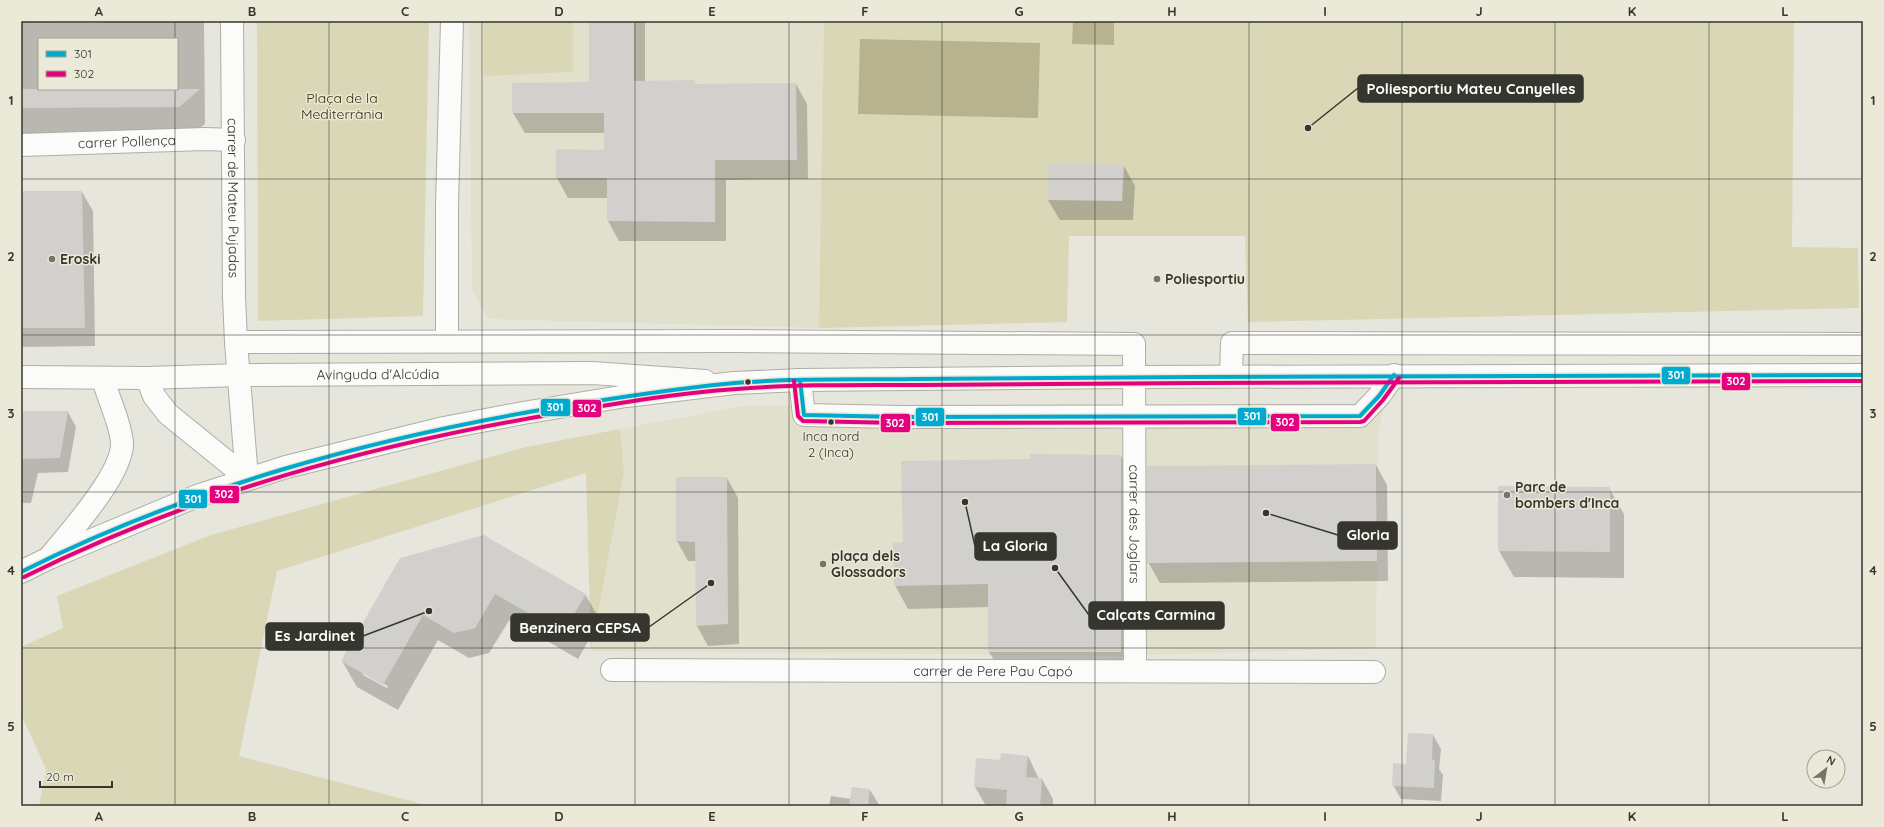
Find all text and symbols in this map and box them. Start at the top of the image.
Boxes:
text: A [95,3,104,19]
text: B [248,3,256,19]
text: C [401,3,409,19]
text: D [554,3,564,19]
text: E [708,3,716,19]
text: F [861,3,869,19]
text: G [1014,3,1024,19]
text: H [1167,3,1177,19]
text: I [1323,3,1327,19]
text: J [1475,3,1483,19]
text: K [1628,3,1637,19]
text: L [1781,3,1789,19]
legend [38,38,178,90]
text: 301 [74,46,92,61]
text: 302 [74,66,94,81]
callout: Poliesportiu Mateu Canyelles [1358,75,1583,102]
text: Poliesportiu Mateu Canyelles [1367,79,1575,98]
park label: Plaça de la Mediterrània [301,89,383,123]
text: 1 [8,92,14,108]
text: 1 [1870,92,1876,108]
street label: carrer de Mateu Pujadas [224,118,243,278]
street label: carrer Pollença [78,131,176,152]
text: 2 [7,248,15,264]
text: 2 [1869,248,1877,264]
place label: Eroski [60,250,101,268]
marker: Eroski [47,254,57,264]
place label: Poliesportiu [1165,270,1245,288]
marker: Poliesportiu [1152,274,1162,284]
street label: Avinguda d'Alcúdia [316,365,440,384]
line badge: 301 [1661,366,1691,385]
text: 301 [1668,368,1684,382]
line badge: 302 [1721,372,1751,391]
text: 302 [1727,374,1745,388]
unlabelled marker [743,377,753,387]
line badge: 301 [540,398,571,417]
line badge: 302 [572,399,602,418]
text: 301 [547,400,563,414]
text: 302 [578,401,596,415]
text: 3 [8,405,15,421]
text: 3 [1870,405,1877,421]
line badge: 301 [915,407,945,427]
line badge: 301 [1237,407,1267,426]
text: 301 [1244,409,1260,423]
text: 301 [922,410,938,424]
line badge: 302 [880,413,911,433]
line badge: 302 [1270,413,1300,432]
text: 302 [1276,415,1294,429]
text: 302 [886,416,904,430]
marker: Inca nord 2 (Inca) [826,417,836,427]
place label: Inca nord 2 (Inca) [803,428,859,460]
street label: carrer des Joglars [1125,464,1144,584]
place label: Parc de bombers d'Inca [1515,478,1619,512]
line badge: 302 [209,485,240,504]
text: 302 [215,487,233,501]
line badge: 301 [178,489,208,509]
marker: Parc de bombers d'Inca [1502,490,1512,500]
text: 301 [185,492,201,506]
callout: Gloria [1338,522,1397,549]
text: Gloria [1346,525,1390,544]
callout: La Gloria [975,533,1056,560]
text: La Gloria [982,536,1048,555]
place label: plaça dels Glossadors [831,547,906,581]
marker: plaça dels Glossadors [818,559,828,569]
text: 4 [7,562,15,578]
text: 4 [1869,562,1877,578]
callout: Calçats Carmina [1089,602,1224,629]
text: Calçats Carmina [1096,605,1216,624]
callout: Benzinera CEPSA [511,614,649,641]
text: Benzinera CEPSA [519,618,641,637]
callout: Es Jardinet [266,623,363,650]
text: Es Jardinet [275,626,355,645]
street label: carrer de Pere Pau Capó [913,662,1073,680]
text: 5 [7,718,15,734]
text: 5 [1869,718,1877,734]
north arrow [1806,749,1846,789]
text: N [1824,752,1838,769]
scale bar [40,763,112,789]
text: 20 m [46,769,74,784]
text: A [95,808,104,824]
text: B [248,808,256,824]
text: C [401,808,409,824]
text: D [554,808,564,824]
text: E [708,808,716,824]
text: F [861,808,869,824]
text: G [1014,808,1024,824]
text: H [1167,808,1177,824]
text: I [1323,808,1327,824]
text: J [1475,808,1483,824]
text: K [1628,808,1637,824]
text: L [1781,808,1789,824]

